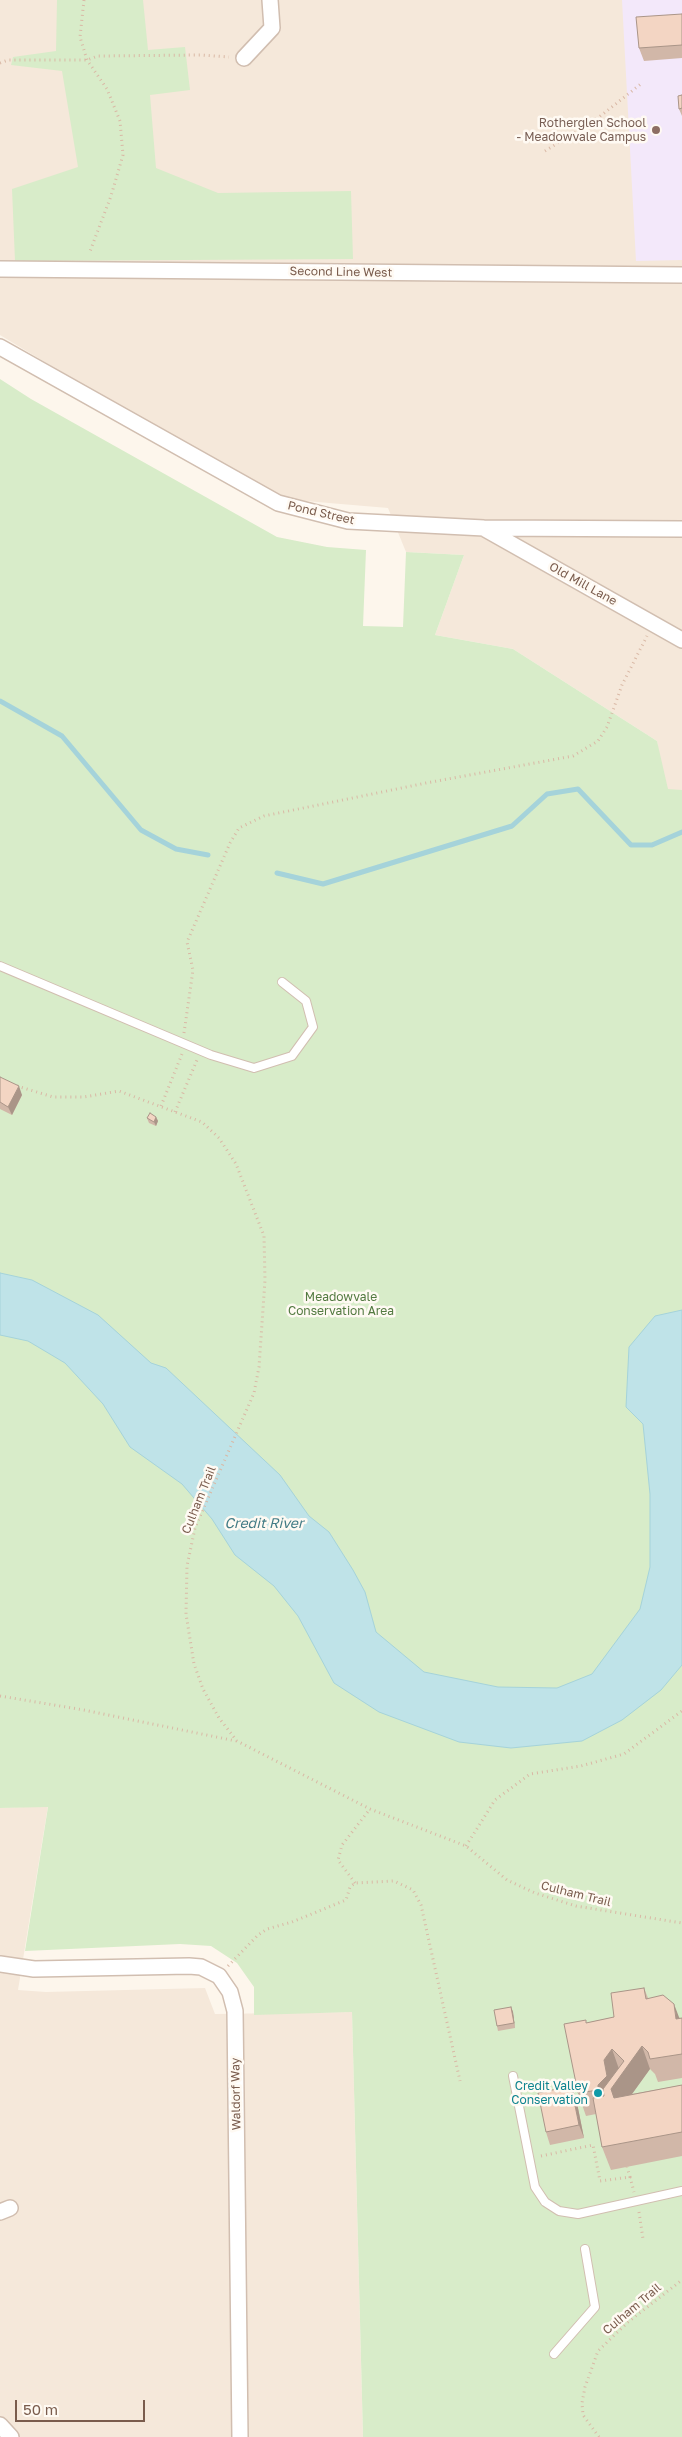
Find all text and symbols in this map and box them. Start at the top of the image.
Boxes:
place label: Rotherglen School - Meadowvale Campus [517,116,646,144]
marker: Rotherglen School - Meadowvale Campus [650,124,662,136]
street label: Second Line West [290,264,392,280]
street label: Pond Street [286,498,356,528]
street label: Old Mill Lane [547,559,619,609]
park label: Meadowvale Conservation Area [288,1290,394,1318]
street label: Culham Trail [179,1464,219,1536]
water label: Credit River [225,1516,303,1532]
street label: Culham Trail [539,1878,613,1910]
street label: Waldorf Way [228,2058,244,2130]
place label: Credit Valley Conservation [511,2079,588,2107]
marker: Credit Valley Conservation [592,2087,604,2099]
street label: Culham Trail [600,2280,664,2338]
scale bar [18,2390,148,2422]
text: 50 m [23,2400,58,2418]

